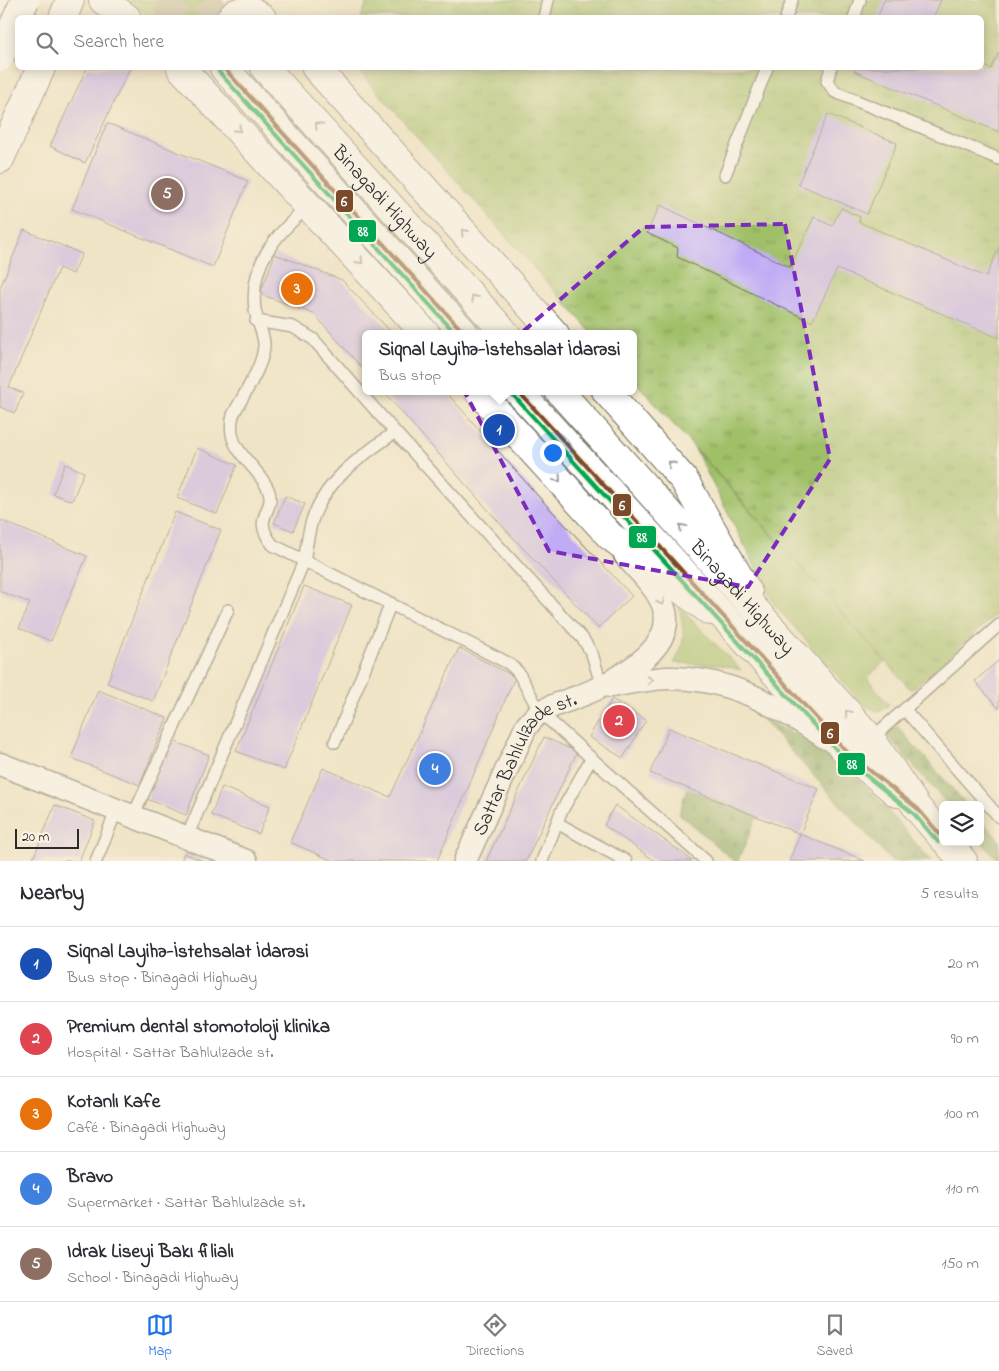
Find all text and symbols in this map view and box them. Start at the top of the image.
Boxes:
search box [15,15,984,70]
icon: search [33,29,61,57]
text: Search here [73,29,164,56]
one-way arrow [315,122,324,131]
one-way arrow [232,123,241,132]
street label: Binagadi Highway [324,139,444,267]
pin: 5 [151,175,183,213]
line badge: 6 [335,189,354,213]
text: 6 [340,192,348,213]
line badge: 88 [348,219,377,243]
text: 88 [357,222,369,243]
one-way arrow [461,229,470,238]
one-way arrow [354,256,363,265]
pin: 3 [281,270,313,308]
one-way arrow [471,294,480,303]
popup [362,330,637,395]
text: Siqnal Layihə-İstehsalat İdarəsi [379,337,620,364]
text: Bus stop [379,364,441,388]
pin: 1 [483,411,515,449]
your location [540,440,566,466]
one-way arrow [668,461,676,470]
one-way arrow [552,474,561,483]
line badge: 6 [612,493,632,517]
text: 6 [618,496,626,517]
one-way arrow [678,524,687,533]
line badge: 88 [628,525,657,549]
text: 88 [636,528,648,549]
street label: Binagadi Highway [681,534,801,662]
one-way arrow [654,597,665,606]
one-way arrow [646,675,654,686]
street label: Sattar Bahlulzade st. [466,686,581,841]
pin: 2 [603,702,635,740]
one-way arrow [845,710,854,719]
line badge: 6 [820,721,840,745]
text: 6 [826,724,834,745]
pin: 4 [419,750,451,788]
line badge: 88 [837,752,866,776]
text: 88 [846,755,858,776]
map controls [939,801,984,846]
button: layers [939,801,984,846]
scale bar [15,826,79,849]
text: 20 m [22,827,49,848]
text: Nearby [20,879,84,909]
text: 5 results [920,882,979,906]
text: Siqnal Layihə-İstehsalat İdarəsi [67,939,309,966]
text: 1 [33,952,39,976]
text: 20 m [948,952,979,976]
text: Bus stop · Binagadi Highway [67,966,257,990]
text: Premium dental stomotoloji klinika [67,1014,330,1041]
text: 2 [32,1027,40,1051]
text: 90 m [951,1027,979,1051]
text: Hospital · Sattar Bahlulzade st. [67,1041,274,1065]
text: Kotanlı Kafe [67,1089,160,1116]
text: 3 [33,1102,39,1126]
text: 100 m [944,1102,979,1126]
text: Café · Binagadi Highway [67,1116,226,1140]
text: Bravo [67,1164,113,1191]
text: 4 [33,1177,39,1201]
text: 110 m [945,1177,979,1201]
text: Supermarket · Sattar Bahlulzade st. [67,1191,305,1215]
text: Idrak Liseyi Bakı filialı [67,1239,234,1266]
text: 5 [31,1252,41,1276]
text: 150 m [941,1252,979,1276]
text: School · Binagadi Highway [67,1266,239,1290]
tab: Map [146,1311,174,1362]
tab: Directions [466,1311,524,1362]
tab: Saved [816,1311,853,1362]

